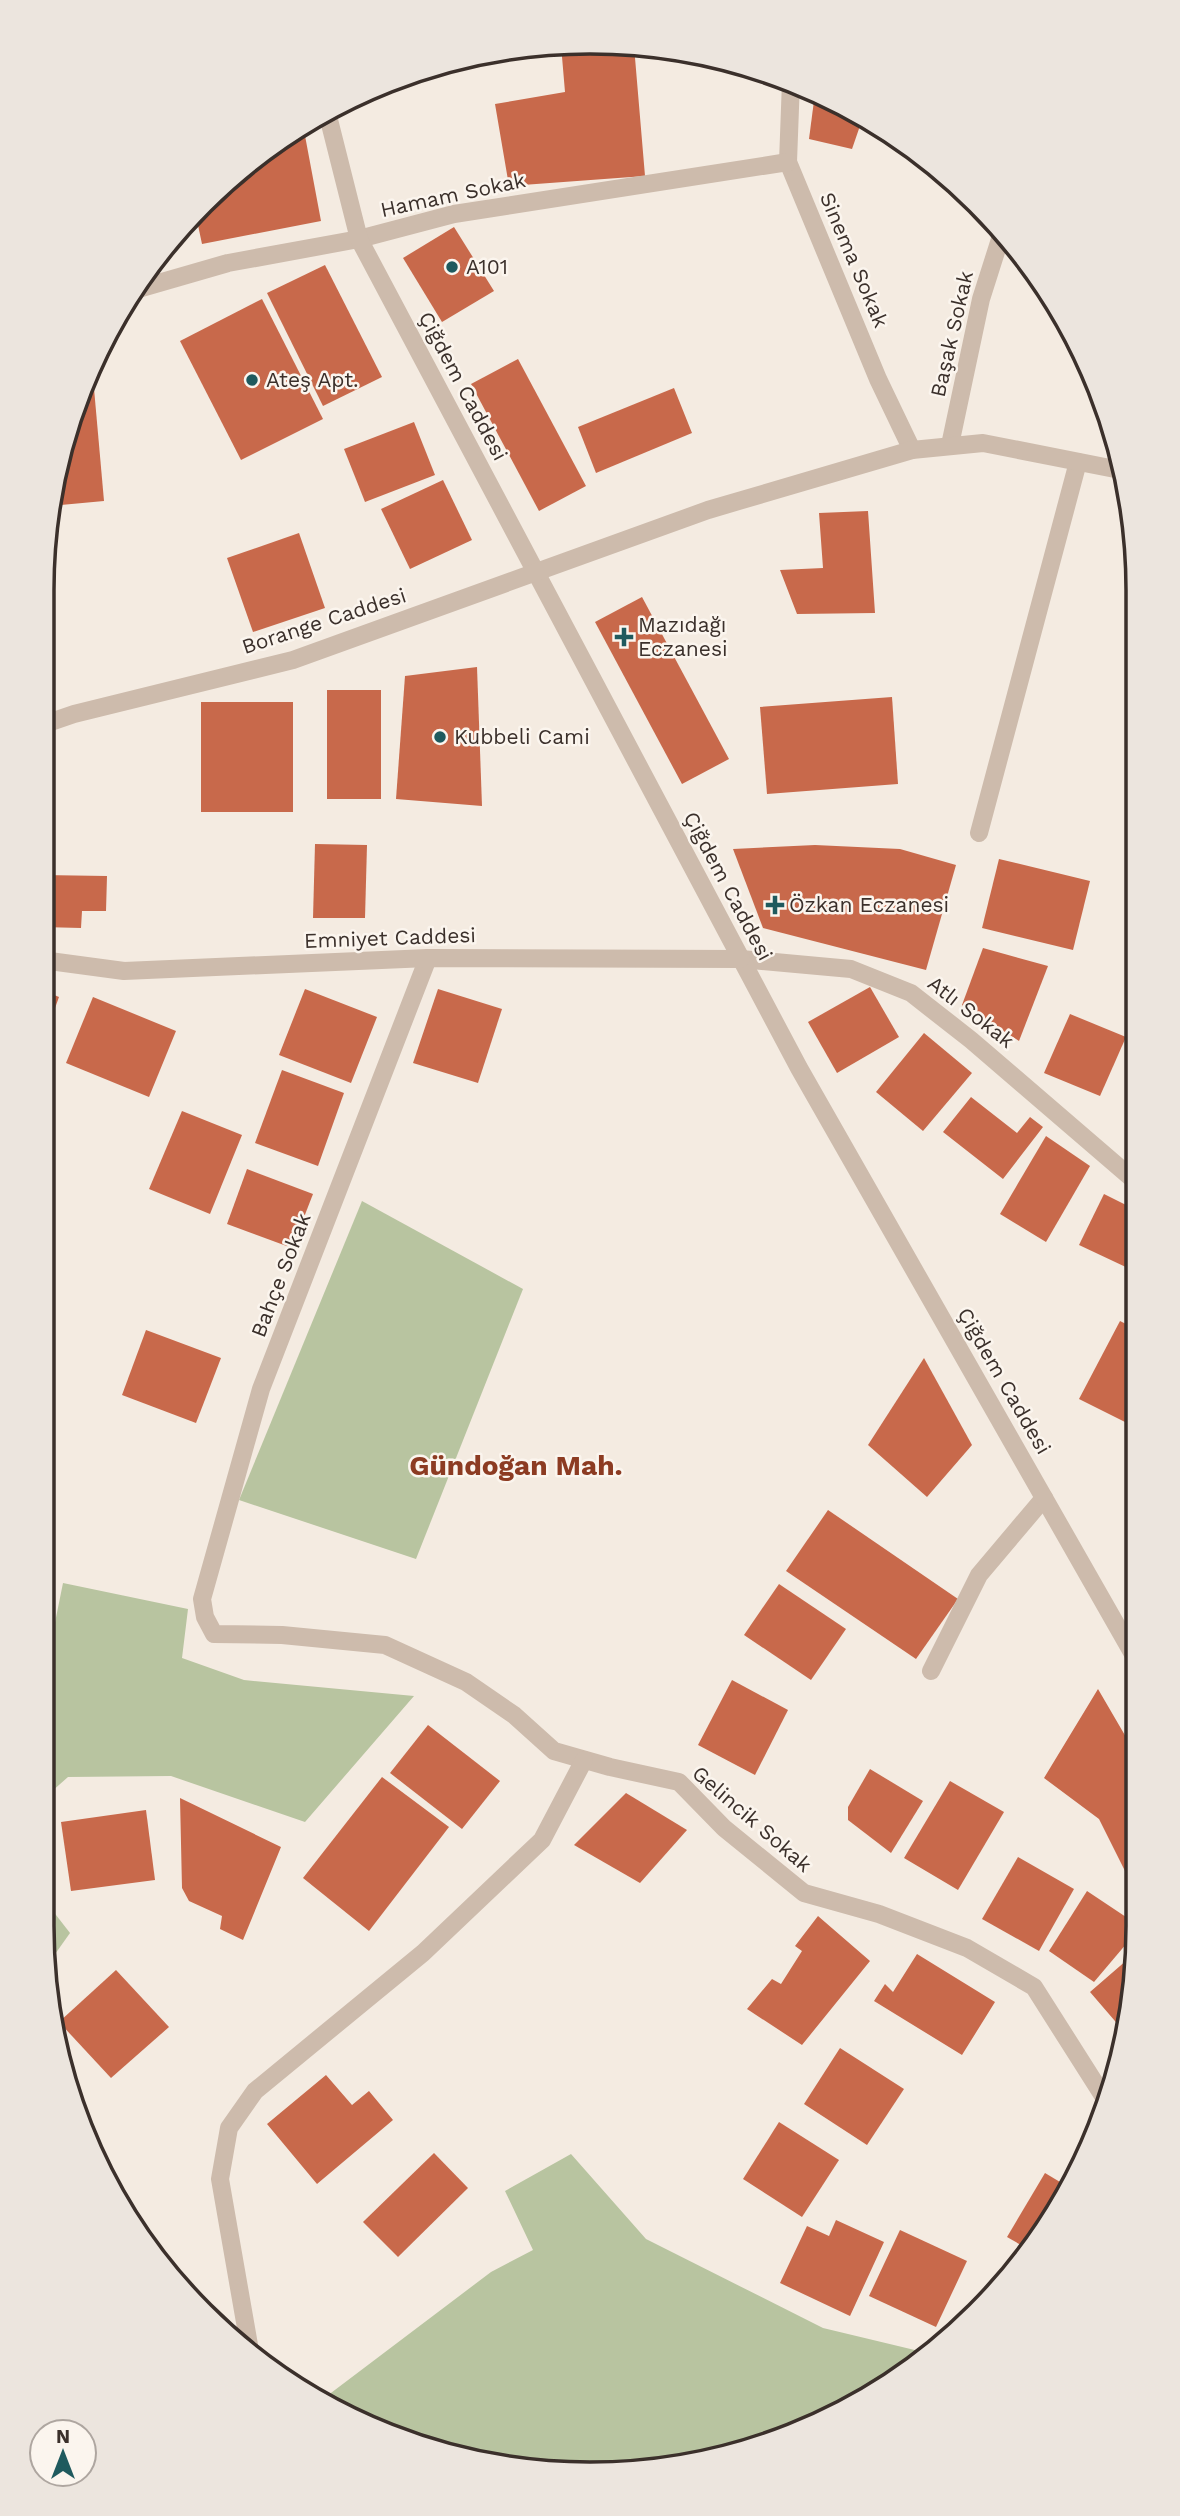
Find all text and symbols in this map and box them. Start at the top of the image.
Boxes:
street label: Hamam Sokak [378,167,528,222]
street label: Sinema Sokak [815,189,894,331]
place label: A101 [466,254,508,279]
marker: A101 [444,259,460,275]
street label: Başak Sokak [925,268,978,399]
street label: Çiğdem Caddesi [414,307,513,464]
place label: Ateş Apt. [266,367,359,392]
marker: Ateş Apt. [244,372,260,388]
street label: Borange Caddesi [239,582,409,659]
place label: Mazıdağı Eczanesi [638,612,728,661]
marker: Mazıdağı Eczanesi [616,629,632,645]
place label: Kubbeli Cami [454,724,590,749]
marker: Kubbeli Cami [432,729,448,745]
street label: Çiğdem Caddesi [679,807,778,964]
place label: Özkan Eczanesi [789,892,949,917]
marker: Özkan Eczanesi [767,897,783,913]
street label: Emniyet Caddesi [304,922,476,953]
street label: Atlı Sokak [923,970,1020,1053]
street label: Bahçe Sokak [245,1209,316,1341]
street label: Çiğdem Caddesi [952,1303,1057,1458]
district label: Gündoğan Mah. [409,1449,623,1482]
street label: Gelincik Sokak [688,1760,817,1877]
north arrow [28,2418,98,2488]
text: N [56,2425,70,2448]

